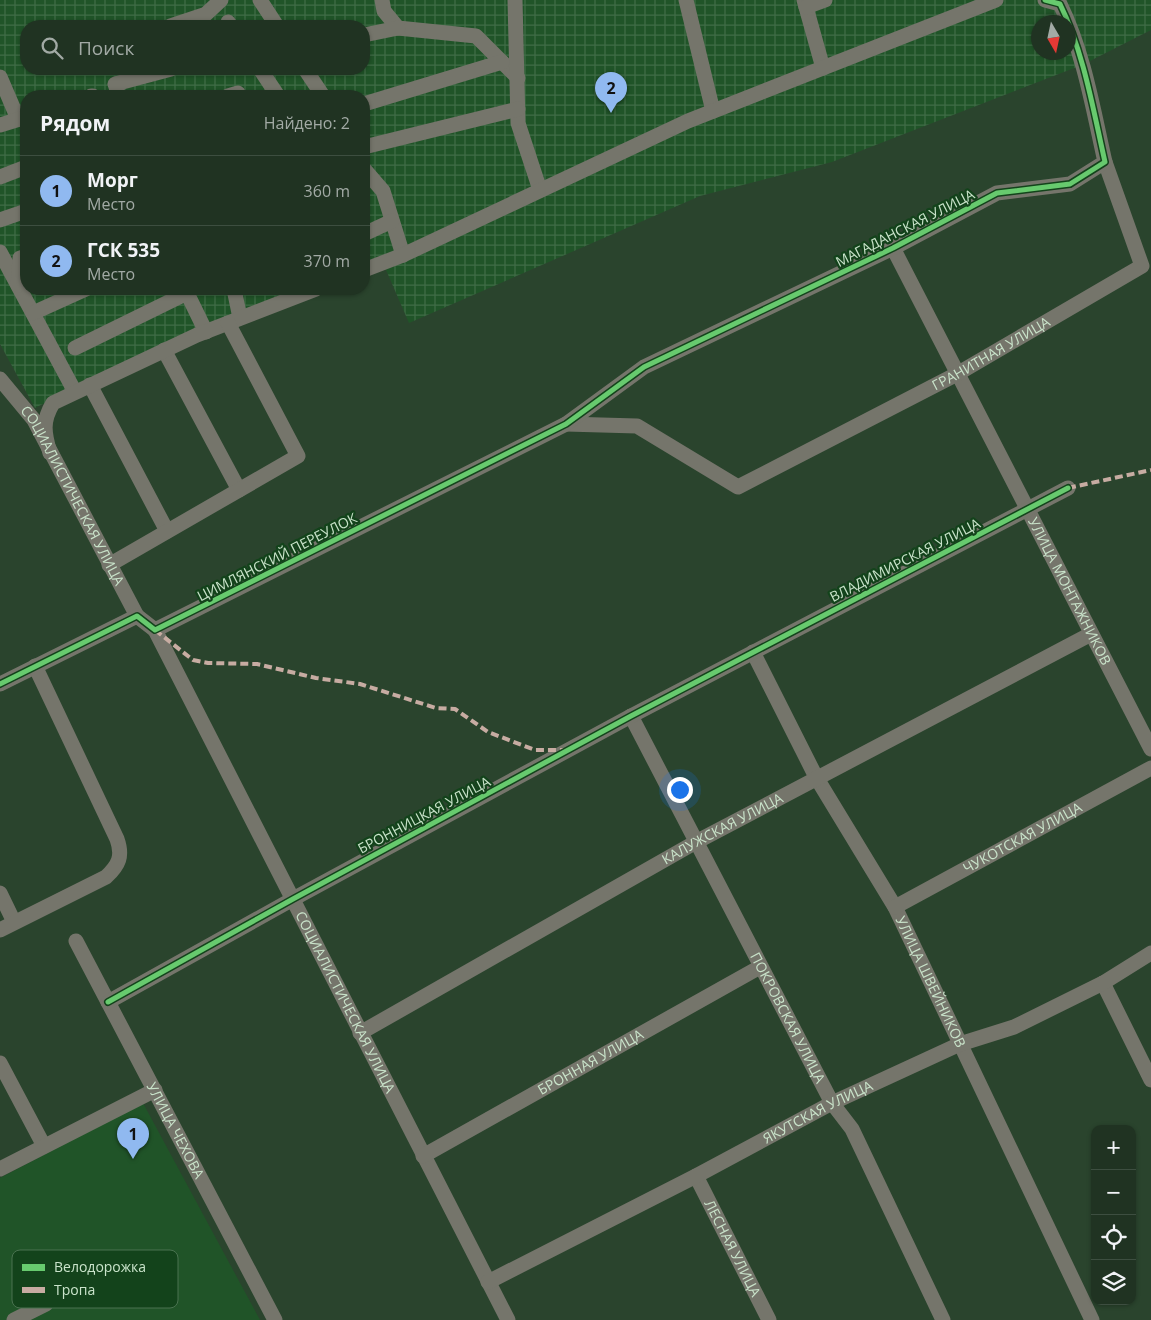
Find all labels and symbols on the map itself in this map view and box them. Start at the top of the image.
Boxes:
north arrow [1031,15,1076,60]
pin: 2 [595,72,627,113]
street label: МАГАДАНСКАЯ УЛИЦА [832,184,978,271]
street label: ГРАНИТНАЯ УЛИЦА [928,312,1053,394]
street label: СОЦИАЛИСТИЧЕСКАЯ УЛИЦА [17,401,129,589]
street label: ЦИМЛЯНСКИЙ ПЕРЕУЛОК [194,508,360,605]
street label: ВЛАДИМИРСКАЯ УЛИЦА [826,513,983,606]
street label: УЛИЦА МОНТАЖНИКОВ [1024,514,1116,668]
street label: БРОННИЦКАЯ УЛИЦА [354,771,494,858]
your location [667,777,693,803]
street label: КАЛУЖСКАЯ УЛИЦА [658,788,786,869]
street label: ЧУКОТСКАЯ УЛИЦА [959,797,1085,877]
street label: СОЦИАЛИСТИЧЕСКАЯ УЛИЦА [291,908,400,1096]
street label: УЛИЦА ШВЕЙНИКОВ [892,913,971,1050]
street label: ПОКРОВСКАЯ УЛИЦА [746,949,830,1086]
street label: БРОННАЯ УЛИЦА [534,1024,647,1099]
street label: ЯКУТСКАЯ УЛИЦА [759,1076,876,1147]
street label: УЛИЦА ЧЕХОВА [143,1079,209,1182]
pin: 1 [117,1118,149,1159]
street label: ЛЕСНАЯ УЛИЦА [701,1196,766,1300]
legend [12,1250,178,1308]
text: Велодорожка [54,1257,146,1276]
text: Тропа [54,1280,95,1299]

